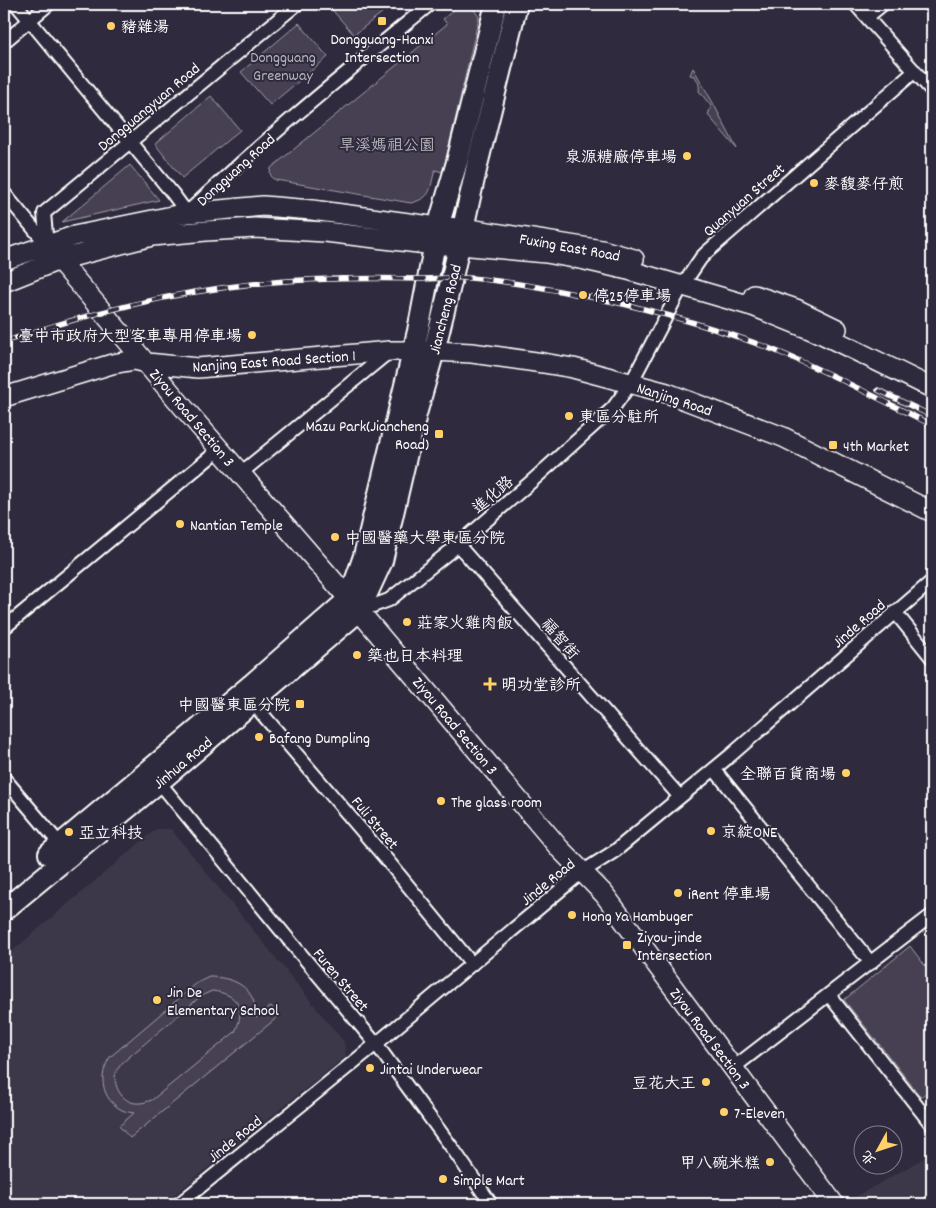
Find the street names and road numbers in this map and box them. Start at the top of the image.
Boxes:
street label: Dongguangyuan Road [93,58,206,158]
street label: Dongguang Road [192,129,281,213]
street label: Quanyuan Street [699,159,791,243]
street label: Fuxing East Road [517,228,622,269]
street label: Jiancheng Road [424,262,469,357]
street label: Nanjing East Road Section 1 [192,345,357,380]
street label: Ziyou Road Section 3 [143,364,239,473]
street label: Nanjing Road [634,377,715,423]
street label: 進化路 [468,471,519,520]
street label: Jinde Road [828,595,891,655]
street label: 福智街 [535,614,584,665]
street label: Ziyou Road Section 3 [406,672,502,781]
street label: Jinhua Road [149,732,218,796]
street label: Fuli Street [345,792,403,855]
street label: Jinde Road [516,854,581,912]
street label: Furen Street [307,944,374,1018]
street label: Ziyou Road Section 3 [663,984,755,1095]
street label: Jinde Road [203,1111,268,1169]

